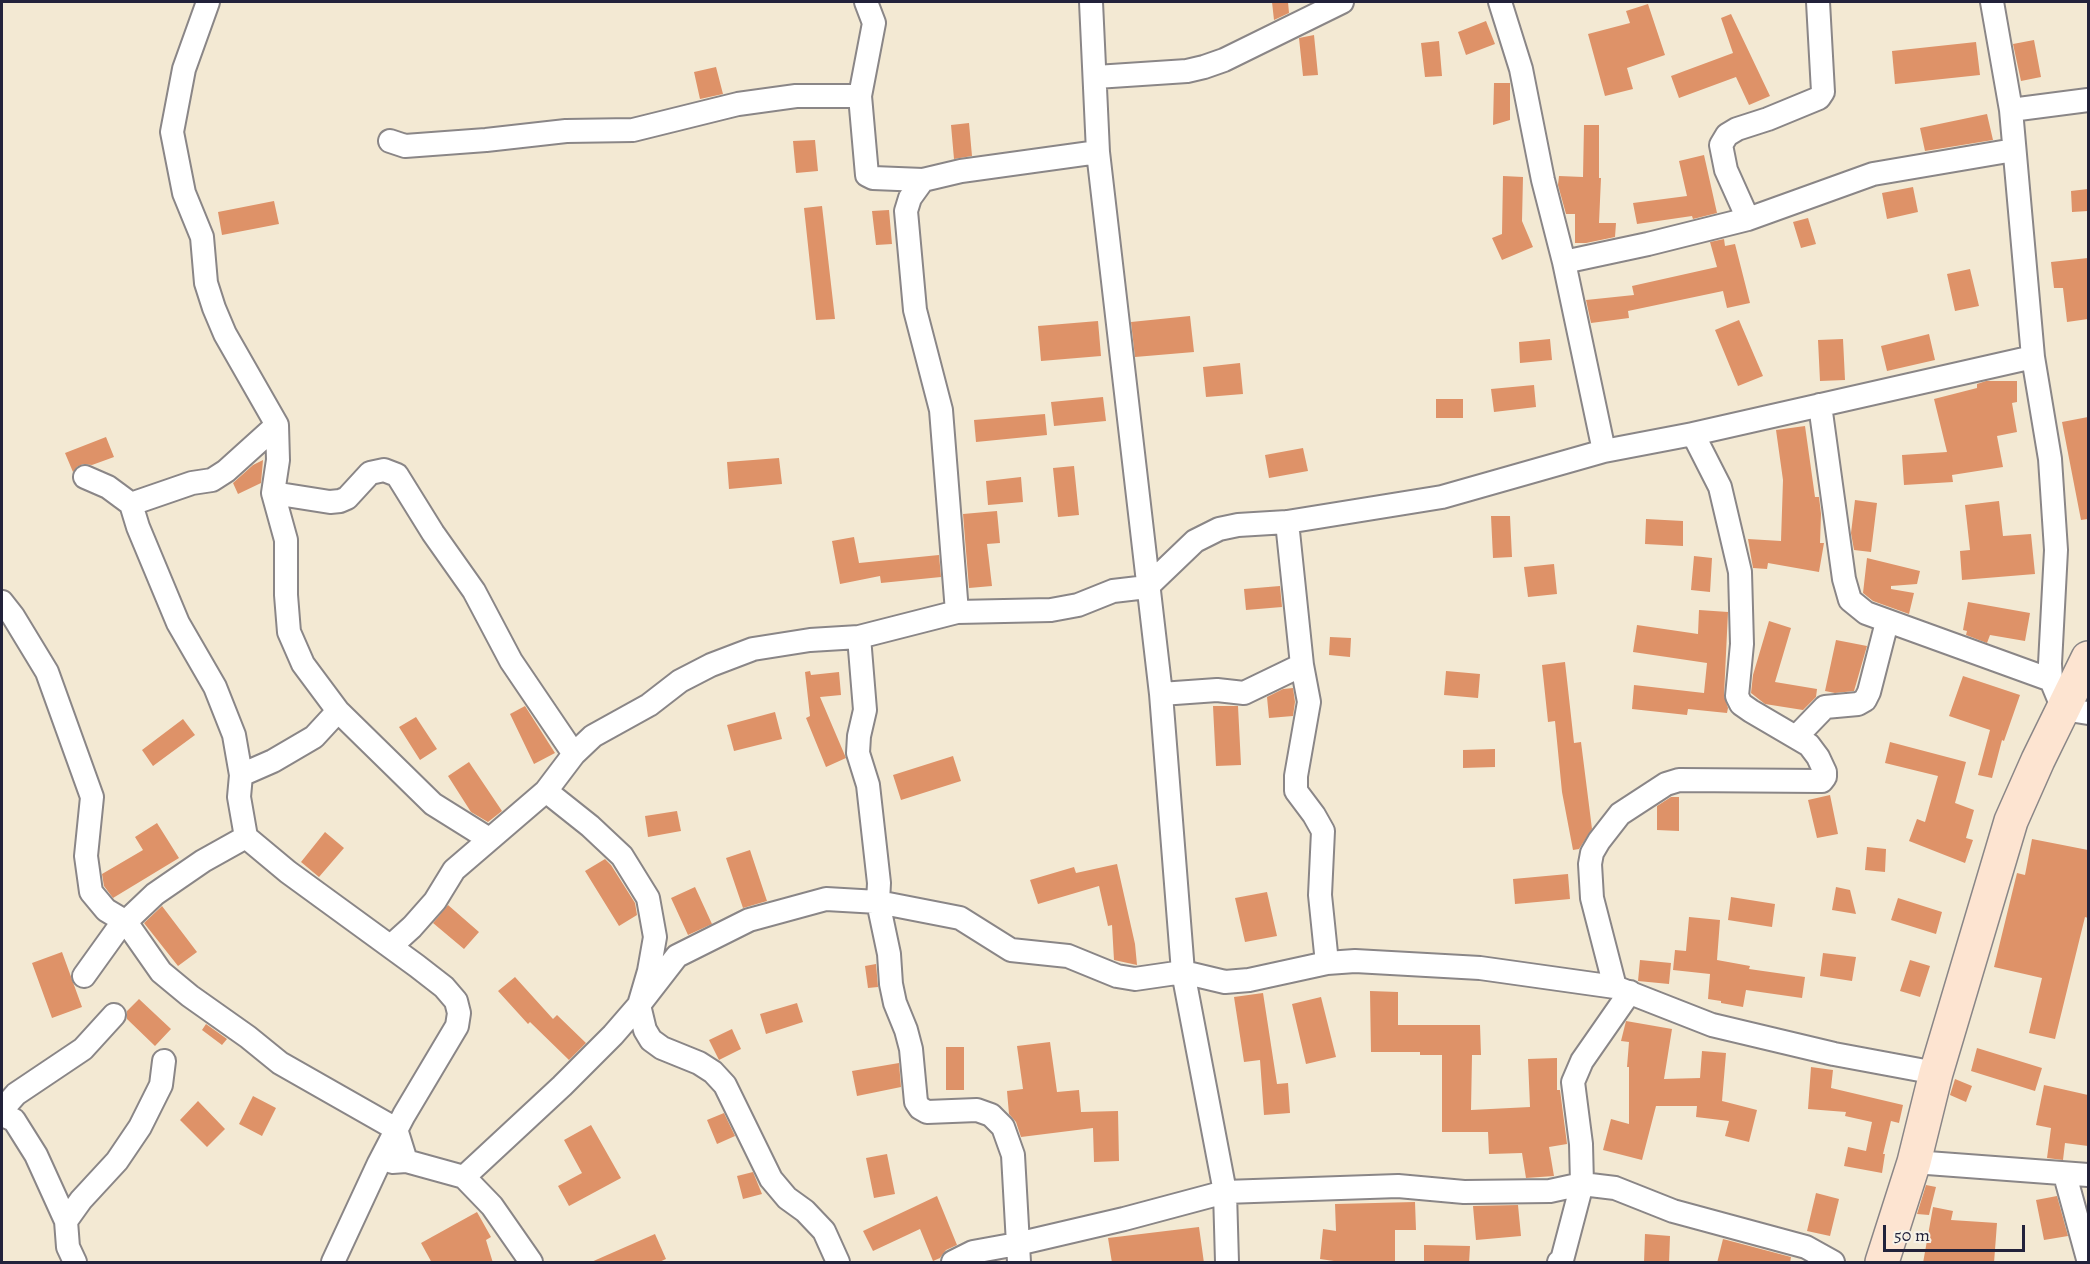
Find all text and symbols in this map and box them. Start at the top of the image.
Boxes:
scale bar [1886,1213,2028,1251]
text: 50 m [1894,1223,1930,1247]

